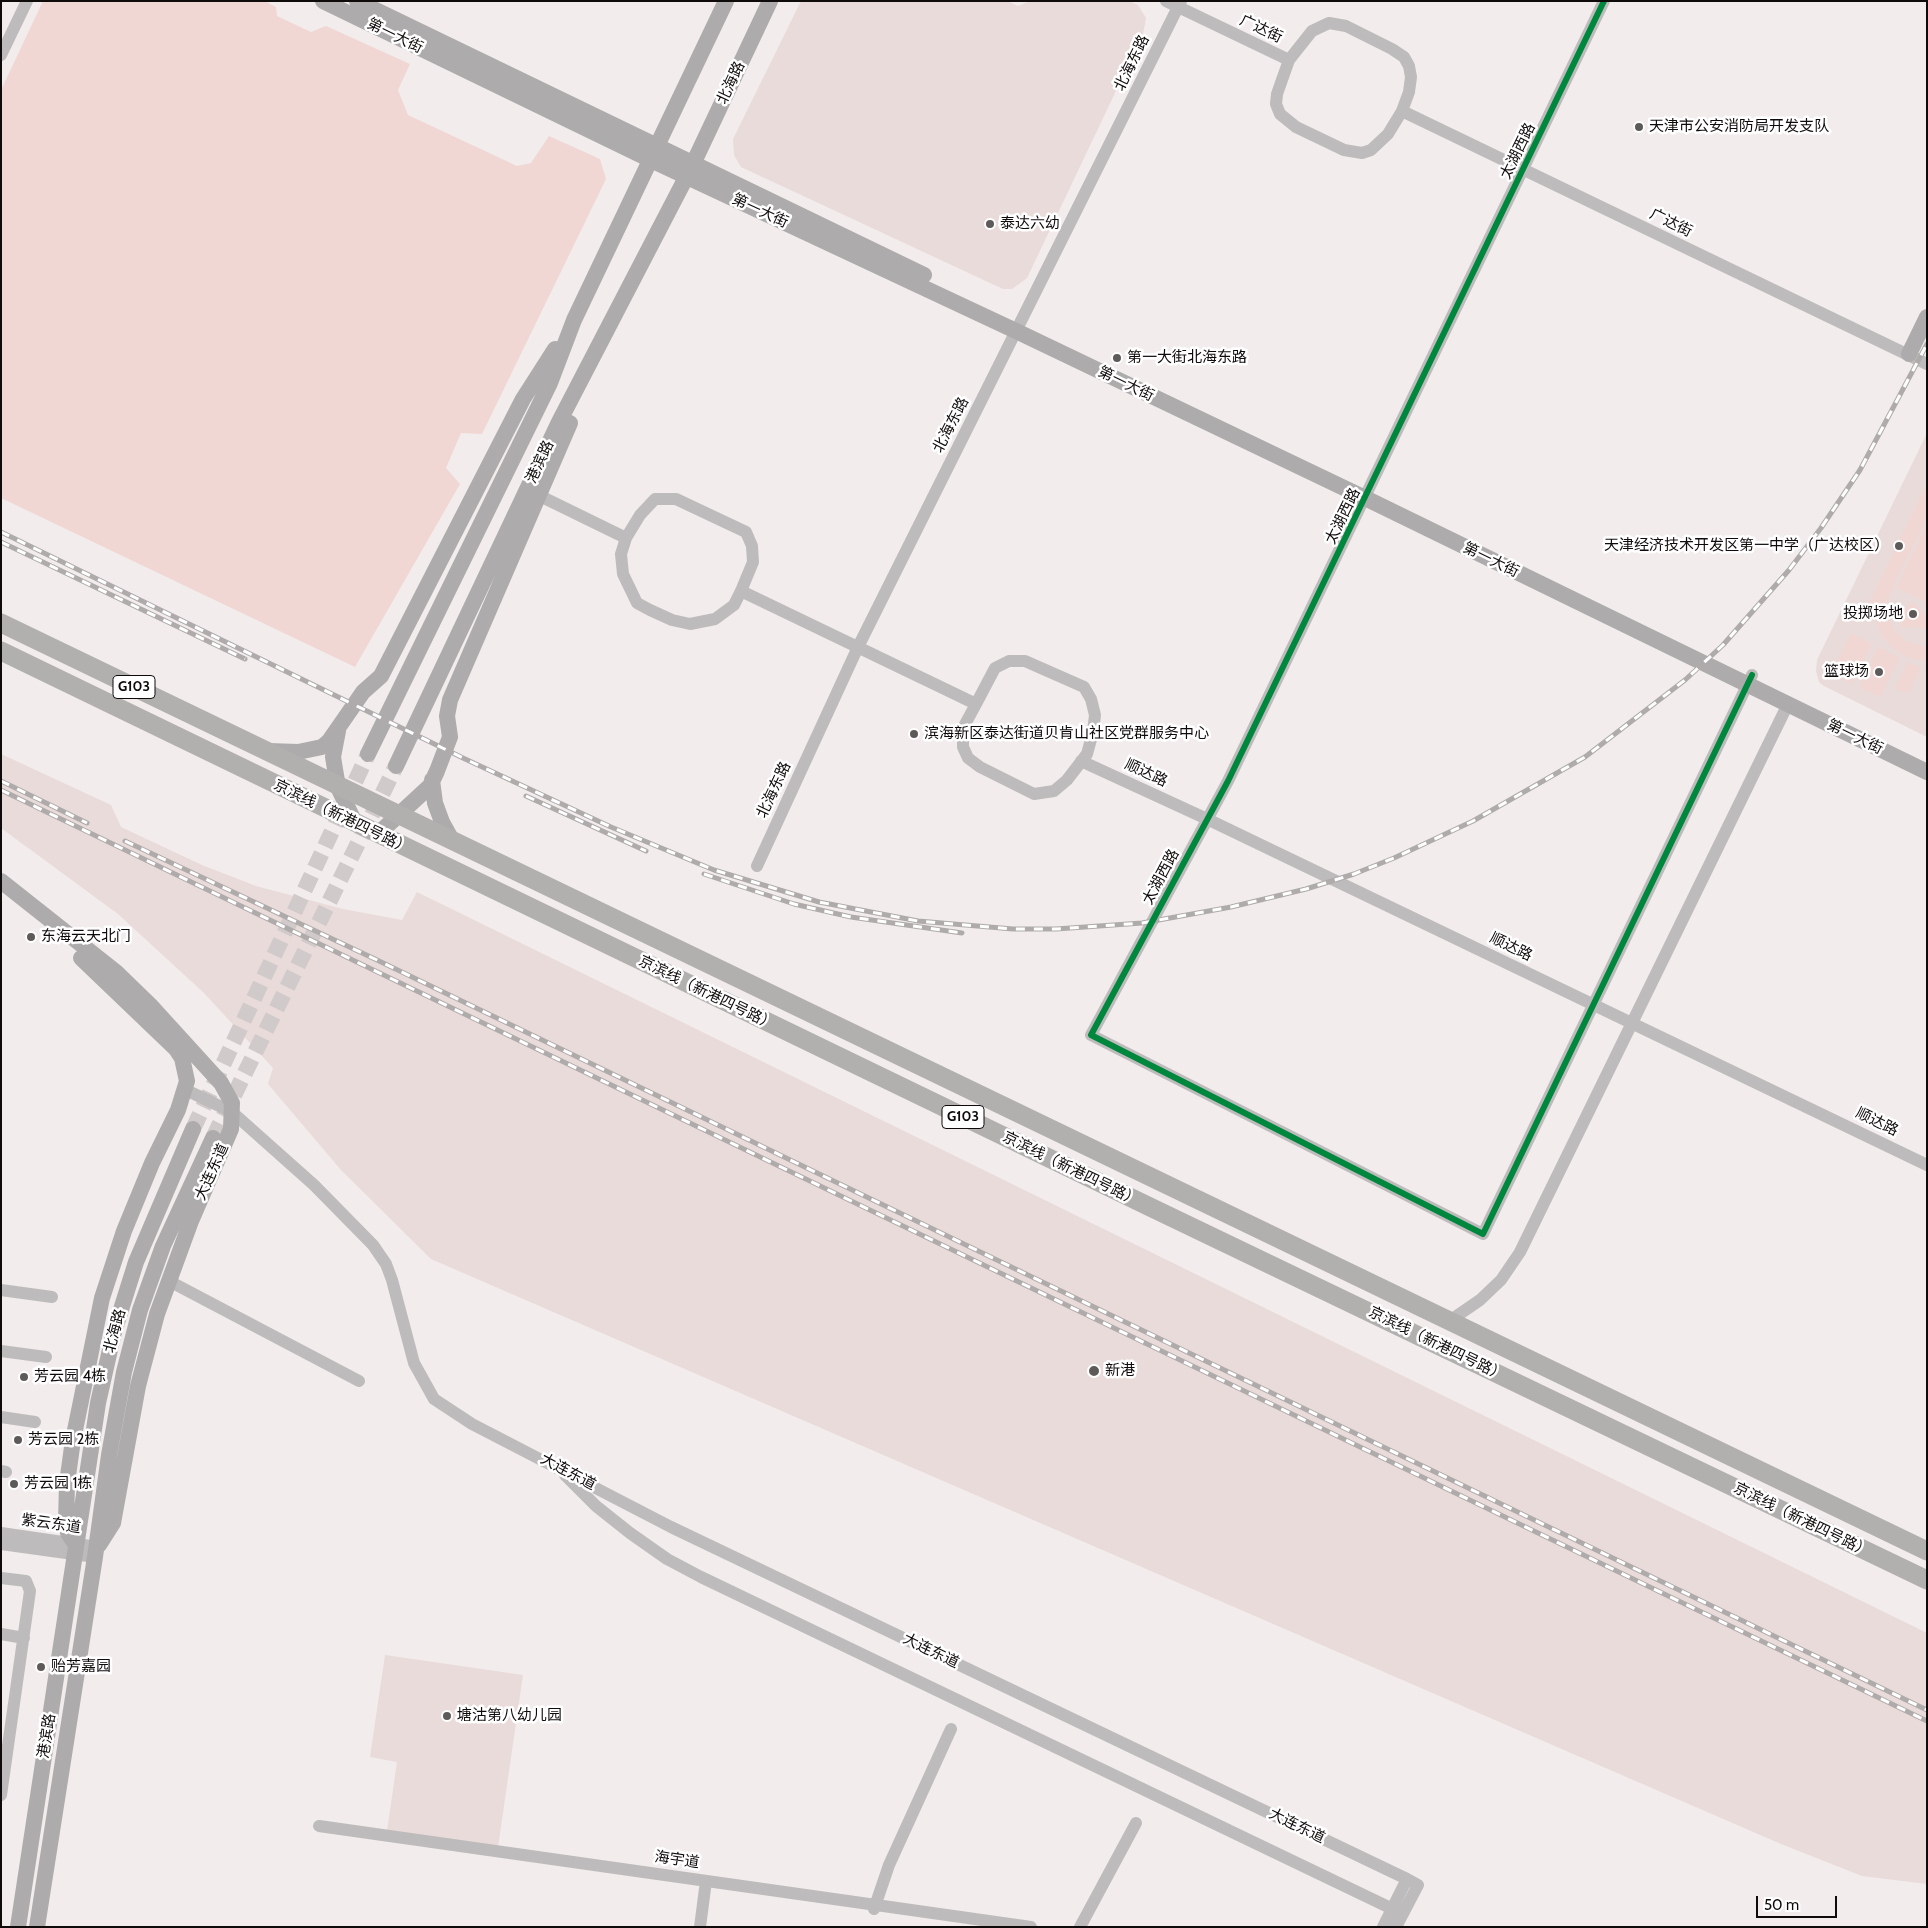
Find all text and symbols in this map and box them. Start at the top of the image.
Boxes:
street label: 广达街 [1237,11,1285,47]
street label: 第一大街 [364,15,426,57]
street label: 北海东路 [1111,32,1153,94]
street label: 北海路 [713,59,749,107]
place label: 天津市公安消防局开发支队 [1649,118,1829,136]
street label: 太湖西路 [1497,120,1539,182]
marker: 天津市公安消防局开发支队 [1633,121,1645,133]
street label: 第一大街 [729,190,791,232]
street label: 广达街 [1647,205,1695,241]
place label: 泰达六幼 [1000,215,1060,233]
marker: 泰达六幼 [984,218,996,230]
place label: 第一大街北海东路 [1127,349,1247,367]
marker: 第一大街北海东路 [1111,352,1123,364]
street label: 第一大街 [1095,363,1157,405]
street label: 北海东路 [929,394,973,456]
street label: 港滨路 [522,438,558,486]
street label: 太湖西路 [1322,485,1364,547]
place label: 天津经济技术开发区第一中学（广达校区） [1604,537,1889,555]
street label: 第一大街 [1460,539,1522,581]
marker: 天津经济技术开发区第一中学（广达校区） [1893,540,1905,552]
place label: 投掷场地 [1843,605,1903,623]
marker: 投掷场地 [1907,608,1919,620]
place label: 篮球场 [1824,663,1869,681]
marker: 篮球场 [1873,666,1885,678]
road number: G103 [113,676,155,699]
street label: 第一大街 [1824,716,1886,758]
place label: 滨海新区泰达街道贝肯山社区党群服务中心 [924,725,1209,743]
marker: 滨海新区泰达街道贝肯山社区党群服务中心 [908,728,920,740]
street label: 顺达路 [1122,755,1170,791]
street label: 北海东路 [753,759,795,821]
street label: 京滨线（新港四号路） [271,776,413,858]
street label: 太湖西路 [1139,846,1183,908]
place label: 东海云天北门 [41,928,131,946]
street label: 顺达路 [1487,929,1535,965]
marker: 东海云天北门 [25,931,37,943]
street label: 京滨线（新港四号路） [636,952,778,1034]
street label: 顺达路 [1853,1104,1901,1140]
road number: G103 [942,1106,984,1128]
street label: 京滨线（新港四号路） [1000,1128,1142,1210]
street label: 大连东道 [192,1141,232,1203]
street label: 京滨线（新港四号路） [1366,1303,1508,1385]
street label: 北海路 [100,1307,130,1355]
place label: 新港 [1105,1362,1135,1380]
marker: 新港 [1087,1364,1101,1378]
place label: 芳云园 4栋 [34,1368,106,1386]
marker: 芳云园 4栋 [18,1371,30,1383]
place label: 芳云园 2栋 [28,1431,99,1449]
marker: 芳云园 2栋 [12,1434,24,1446]
street label: 大连东道 [537,1450,599,1494]
place label: 芳云园 1栋 [24,1475,92,1493]
marker: 芳云园 1栋 [8,1478,20,1490]
street label: 京滨线（新港四号路） [1731,1479,1873,1561]
street label: 紫云东道 [20,1511,82,1537]
street label: 大连东道 [900,1630,962,1672]
place label: 贻芳嘉园 [51,1658,111,1676]
marker: 贻芳嘉园 [35,1661,47,1673]
place label: 塘沽第八幼儿园 [457,1707,562,1725]
marker: 塘沽第八幼儿园 [441,1710,453,1722]
street label: 港滨路 [35,1712,59,1760]
street label: 大连东道 [1266,1805,1328,1847]
street label: 海宇道 [653,1848,701,1872]
scale bar [1758,1886,1839,1918]
text: 50 m [1764,1896,1799,1914]

